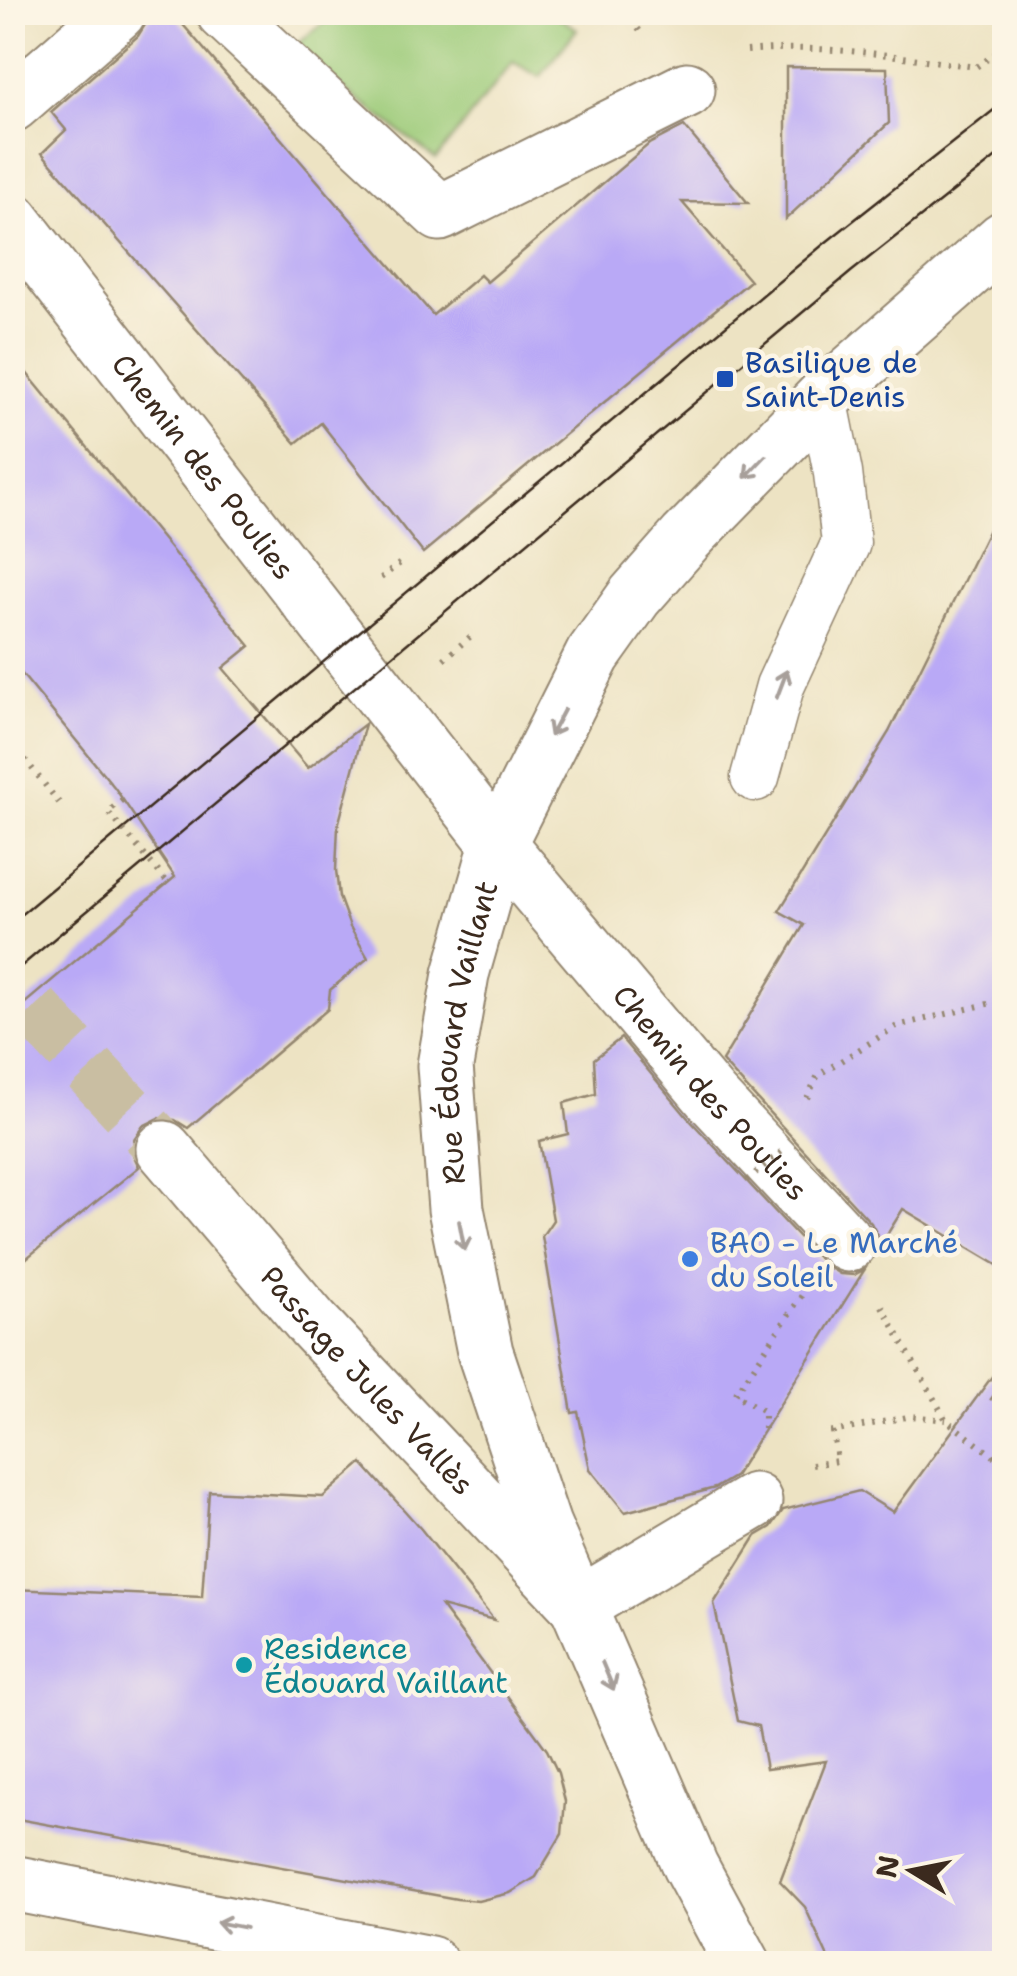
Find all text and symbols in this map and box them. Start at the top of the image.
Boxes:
place label: Basilique de Saint-Denis [745,342,918,417]
street label: Chemin des Poulies [103,345,305,588]
marker: Basilique de Saint-Denis [714,368,736,390]
one-way arrow [743,455,767,479]
one-way arrow [774,669,792,700]
one-way arrow [547,707,567,737]
street label: Rue Édouard Vaillant [425,876,507,1186]
street label: Chemin des Poulies [604,975,818,1209]
one-way arrow [453,1219,472,1251]
place label: BAO - Le Marché du Soleil [710,1222,958,1297]
marker: BAO - Le Marché du Soleil [679,1248,701,1270]
street label: Passage Jules Vallès [251,1257,484,1504]
place label: Residence Édouard Vaillant [264,1628,508,1703]
marker: Residence Édouard Vaillant [233,1654,255,1676]
one-way arrow [600,1660,618,1691]
north arrow [862,1821,962,1921]
text: N [867,1852,908,1881]
one-way arrow [216,1915,248,1934]

